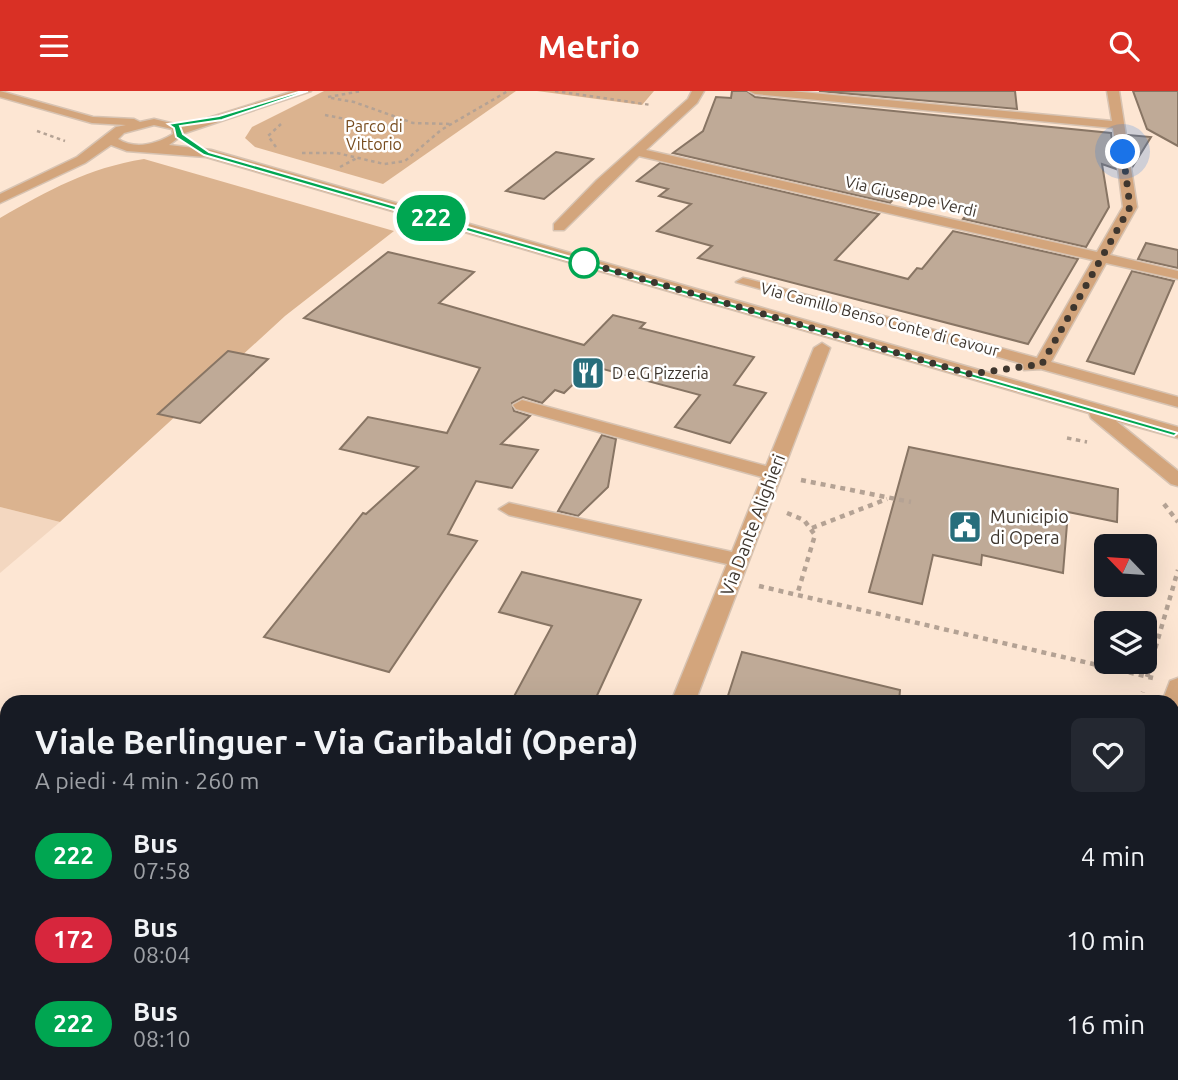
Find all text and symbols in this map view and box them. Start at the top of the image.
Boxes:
icon: menu [35,27,73,65]
icon: search [1105,27,1143,65]
text: Metrio [538,28,640,64]
park label: Parco di Vittorio [345,117,403,153]
your location [1105,134,1140,169]
street label: Via Giuseppe Verdi [843,172,979,220]
line badge: 222 [391,195,471,241]
text: 222 [411,204,451,231]
unlabelled marker [569,248,599,278]
street label: Via Camillo Benso Conte di Cavour [759,278,1001,360]
restaurant icon: D e G Pizzeria [569,354,607,392]
place label: D e G Pizzeria [612,364,709,382]
street label: Via Dante Alighieri [716,451,788,598]
place label: Municipio di Opera [990,506,1069,547]
public building icon: Municipio di Opera [946,508,984,546]
north arrow [1094,534,1157,597]
map controls [1094,534,1157,674]
button: layers [1094,611,1157,674]
button: heart [1071,718,1145,792]
text: Viale Berlinguer - Via Garibaldi (Opera) [35,723,638,760]
text: A piedi · 4 min · 260 m [35,768,259,793]
text: Bus [133,829,178,858]
text: 222 [53,842,94,869]
text: 4 min [1081,842,1145,871]
text: 07:58 [133,858,191,883]
text: Bus [133,913,178,942]
text: 172 [53,926,94,953]
text: 10 min [1066,926,1145,955]
text: 08:04 [133,942,191,967]
text: Bus [133,997,178,1026]
text: 222 [53,1010,94,1037]
text: 16 min [1066,1010,1145,1039]
text: 08:10 [133,1026,191,1051]

